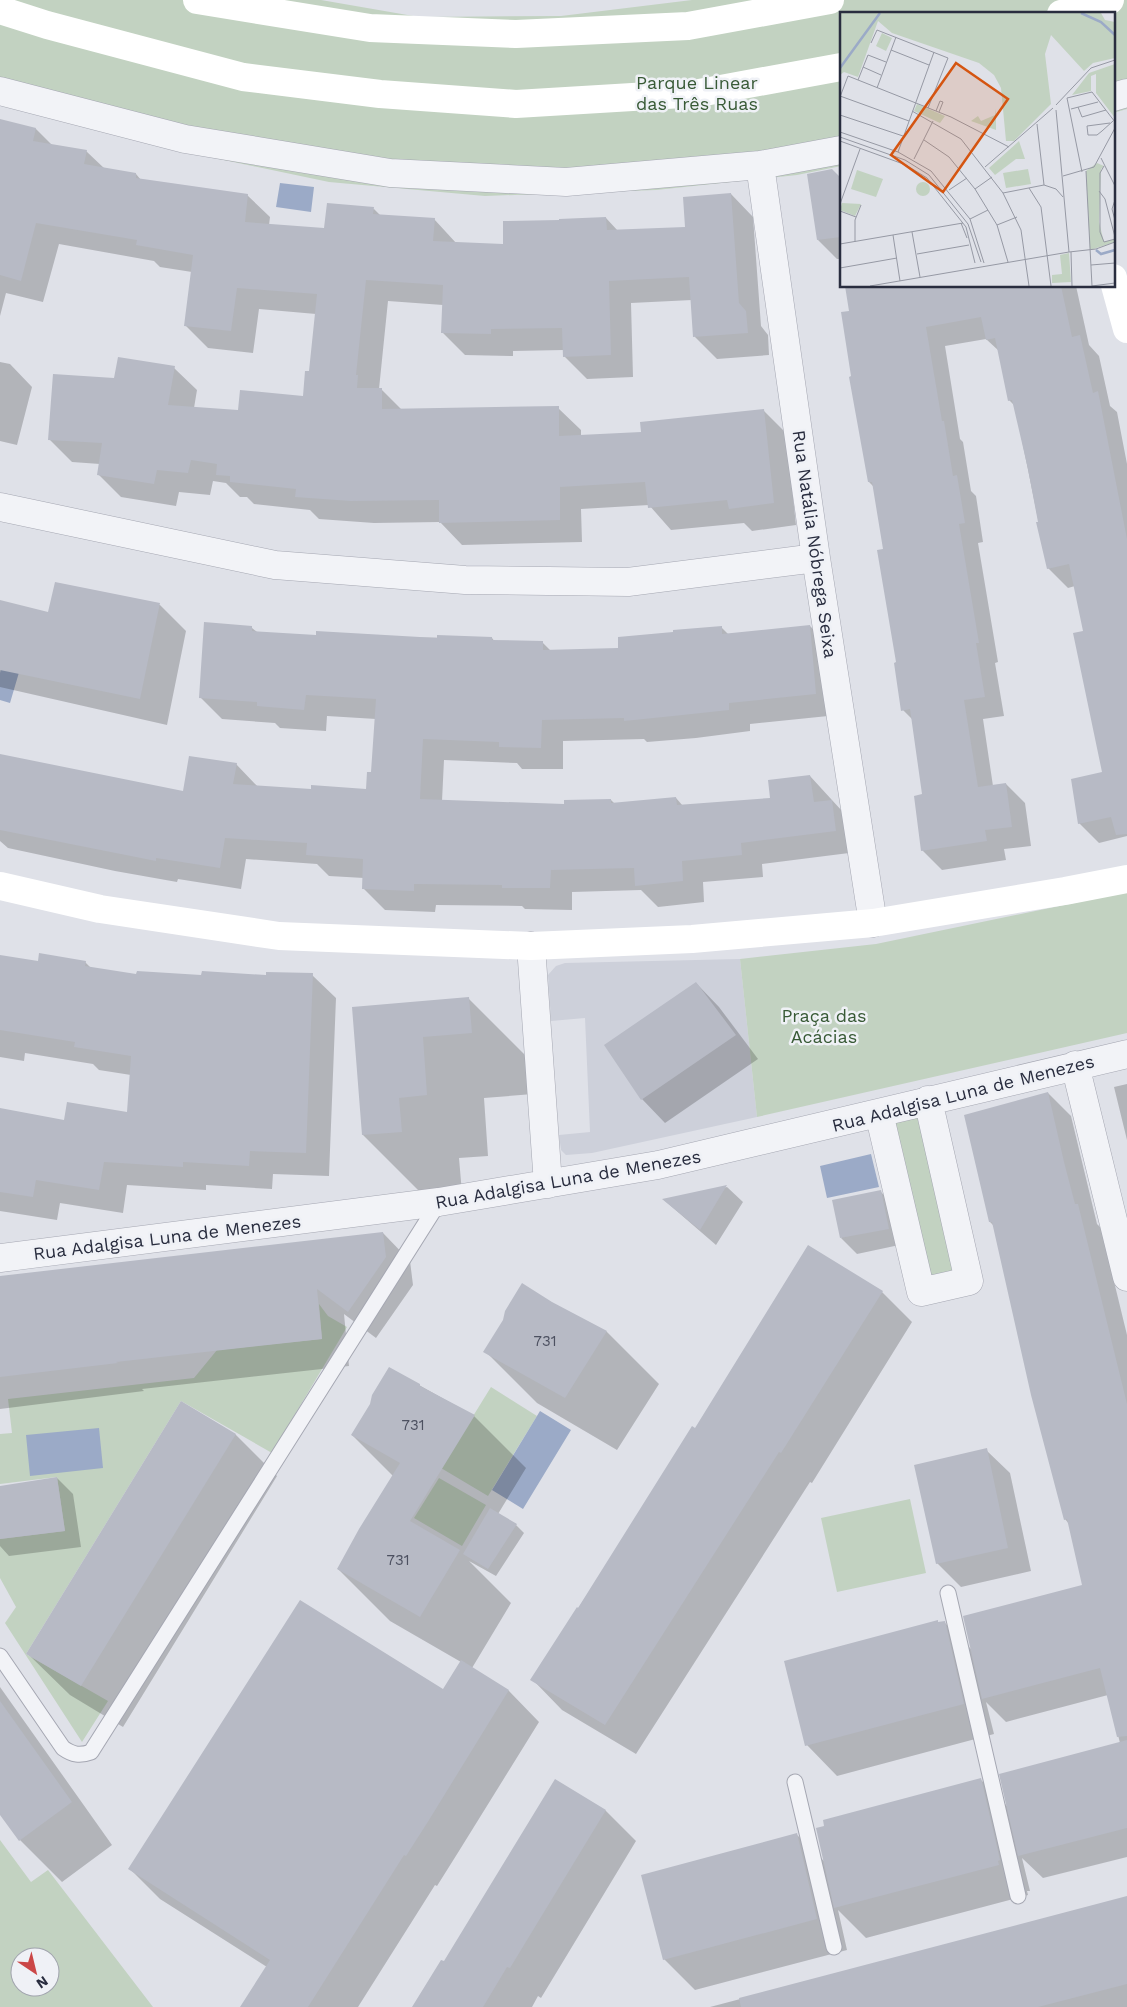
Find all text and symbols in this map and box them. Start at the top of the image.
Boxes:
inset map [840,12,1114,288]
park label: Parque Linear das Três Ruas [636,72,758,114]
street label: Rua Natália Nóbrega Seixa [789,429,841,659]
park label: Praça das Acácias [781,1005,867,1047]
street label: Rua Adalgisa Luna de Menezes [830,1050,1096,1136]
street label: Rua Adalgisa Luna de Menezes [433,1145,703,1213]
street label: Rua Adalgisa Luna de Menezes [32,1210,302,1264]
house number: 731 [533,1332,557,1350]
house number: 731 [401,1416,425,1434]
house number: 731 [386,1551,410,1569]
north arrow [10,1947,60,1997]
text: N [34,1973,51,1992]

